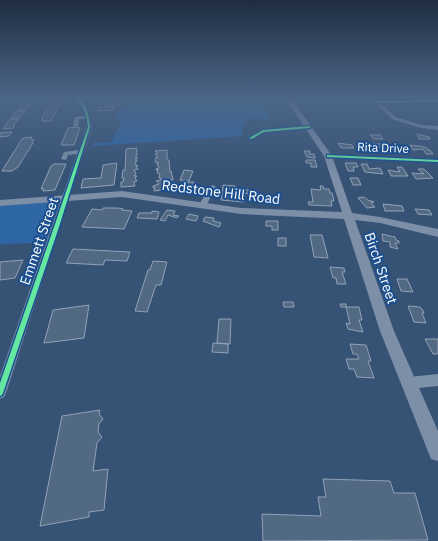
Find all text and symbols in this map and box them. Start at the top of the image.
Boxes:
street label: Rita Drive [357,139,410,156]
street label: Redstone Hill Road [161,176,281,208]
street label: Emmett Street [16,195,62,287]
street label: Birch Street [360,230,402,306]

